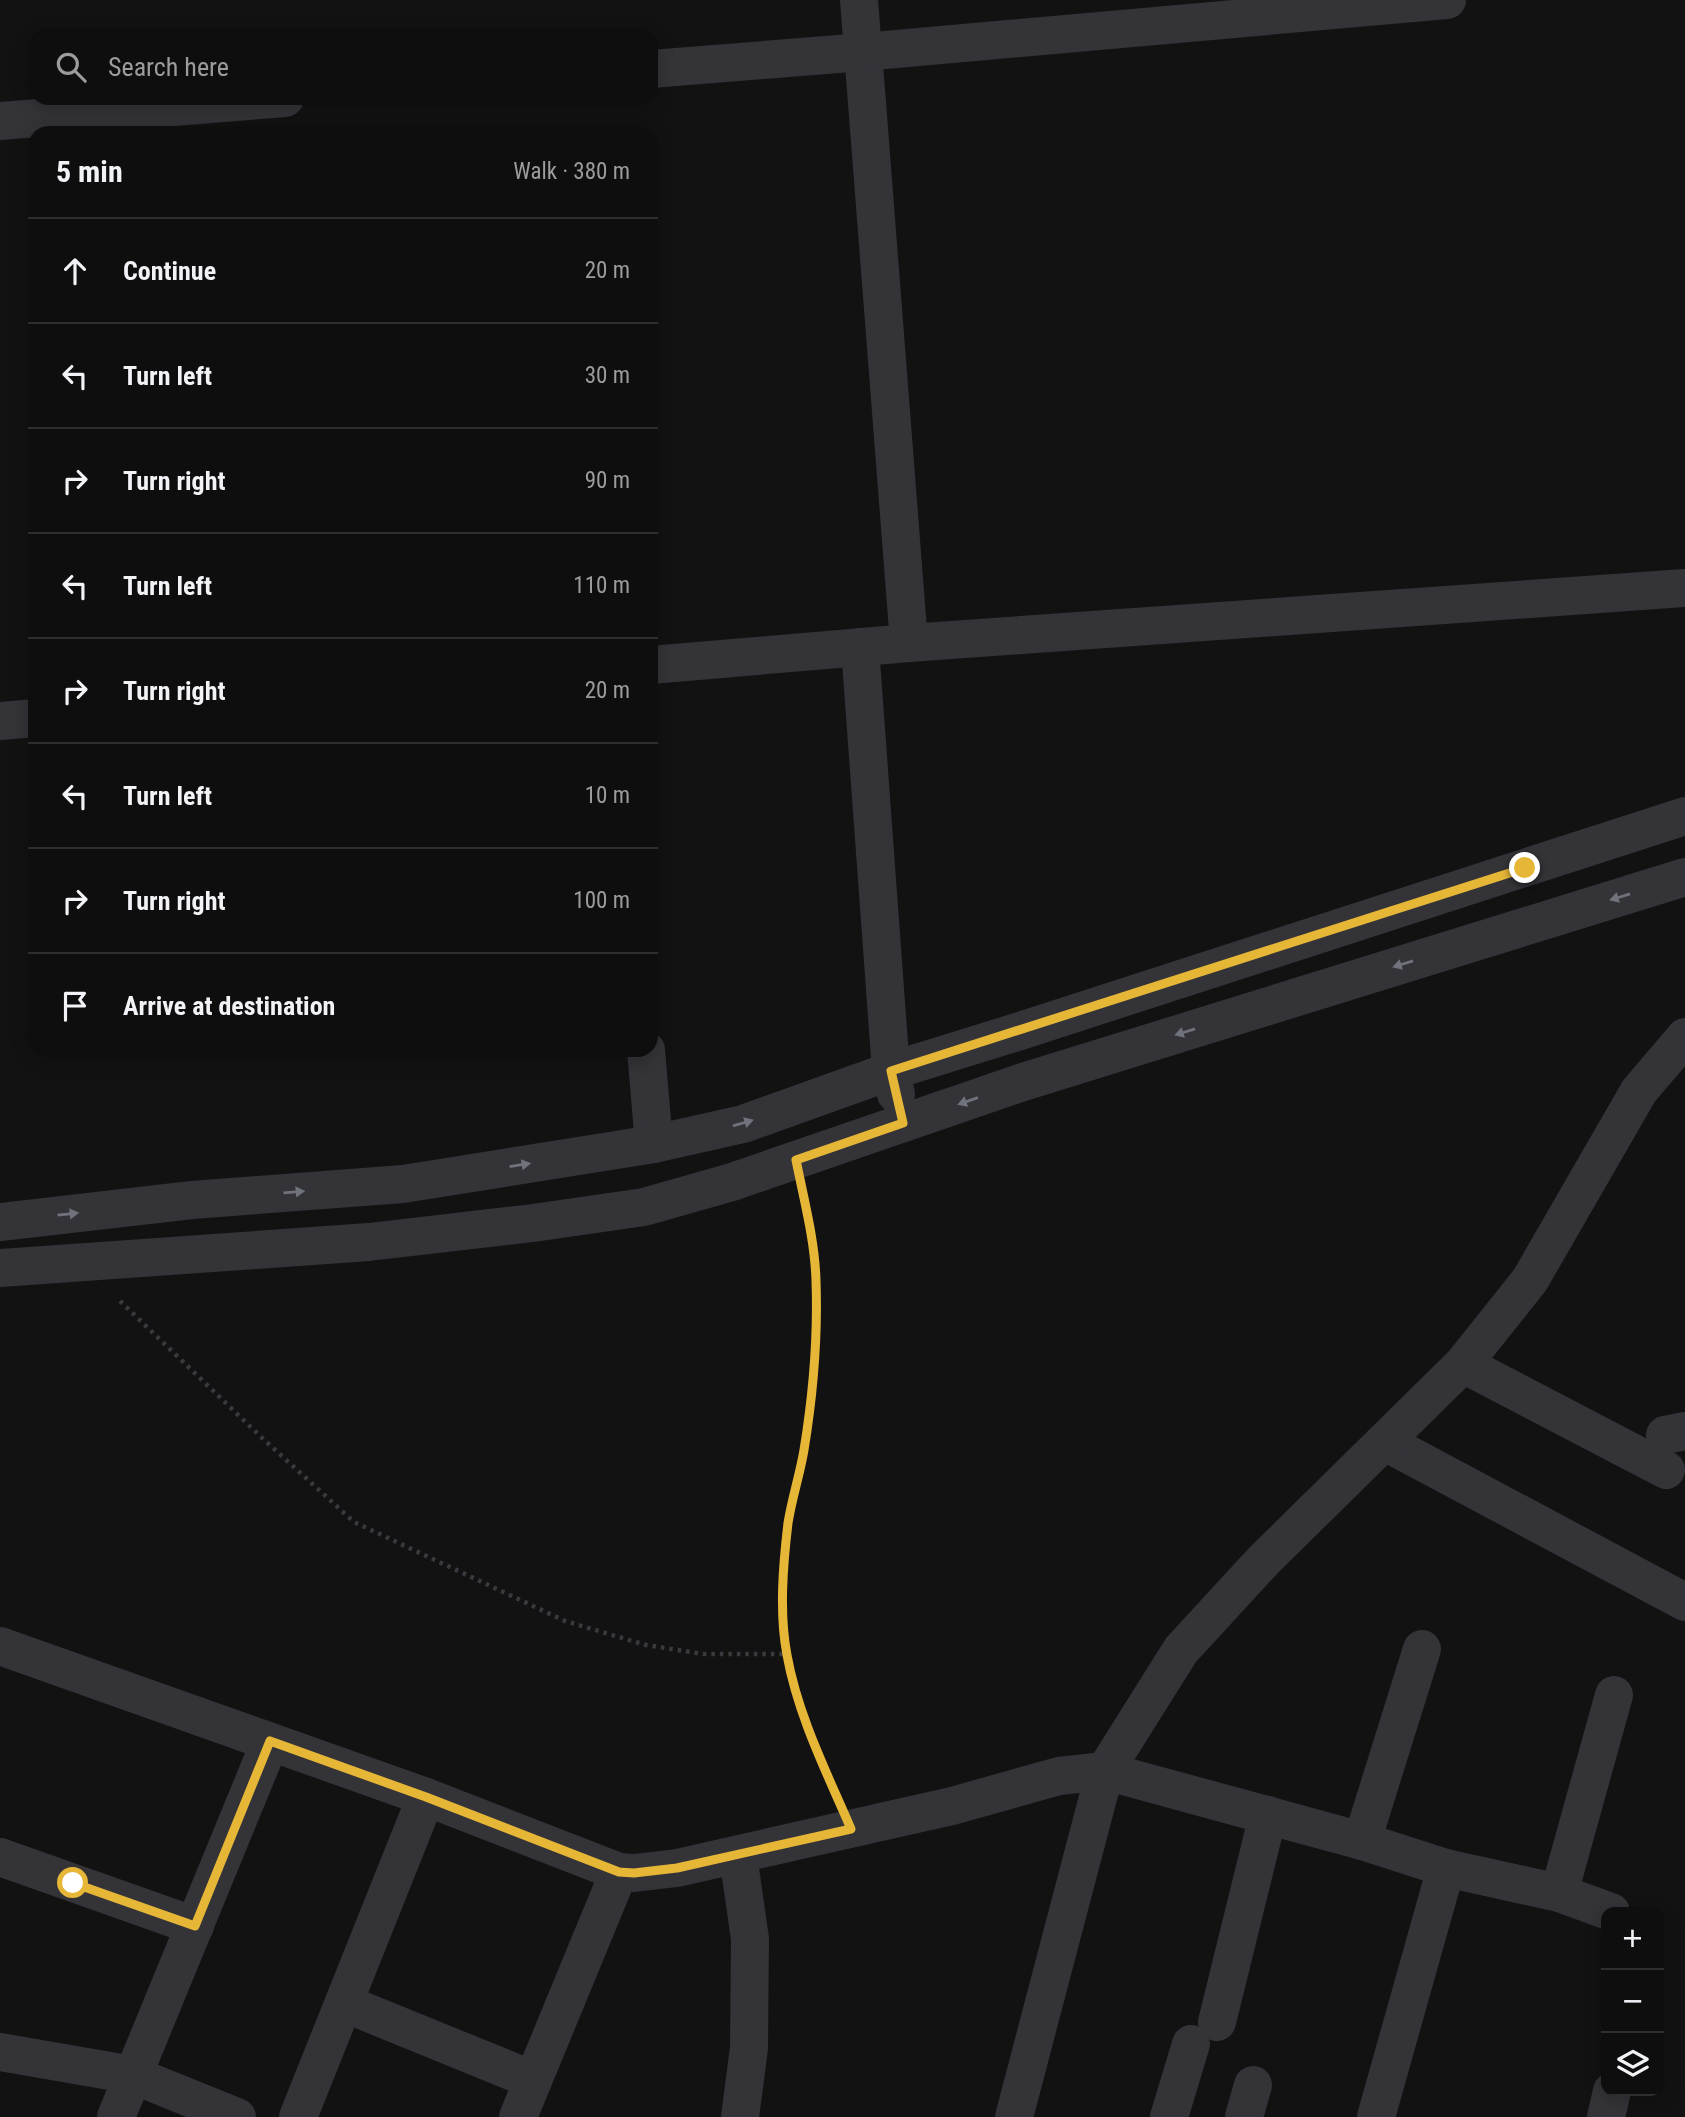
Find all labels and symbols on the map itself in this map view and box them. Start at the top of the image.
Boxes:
route end [1509,852,1540,883]
one-way arrow [1609,893,1630,903]
one-way arrow [1392,960,1413,970]
one-way arrow [1174,1027,1195,1037]
one-way arrow [958,1096,979,1107]
one-way arrow [733,1118,754,1128]
one-way arrow [509,1159,531,1170]
one-way arrow [283,1186,305,1197]
one-way arrow [57,1209,79,1220]
route start [57,1867,88,1898]

